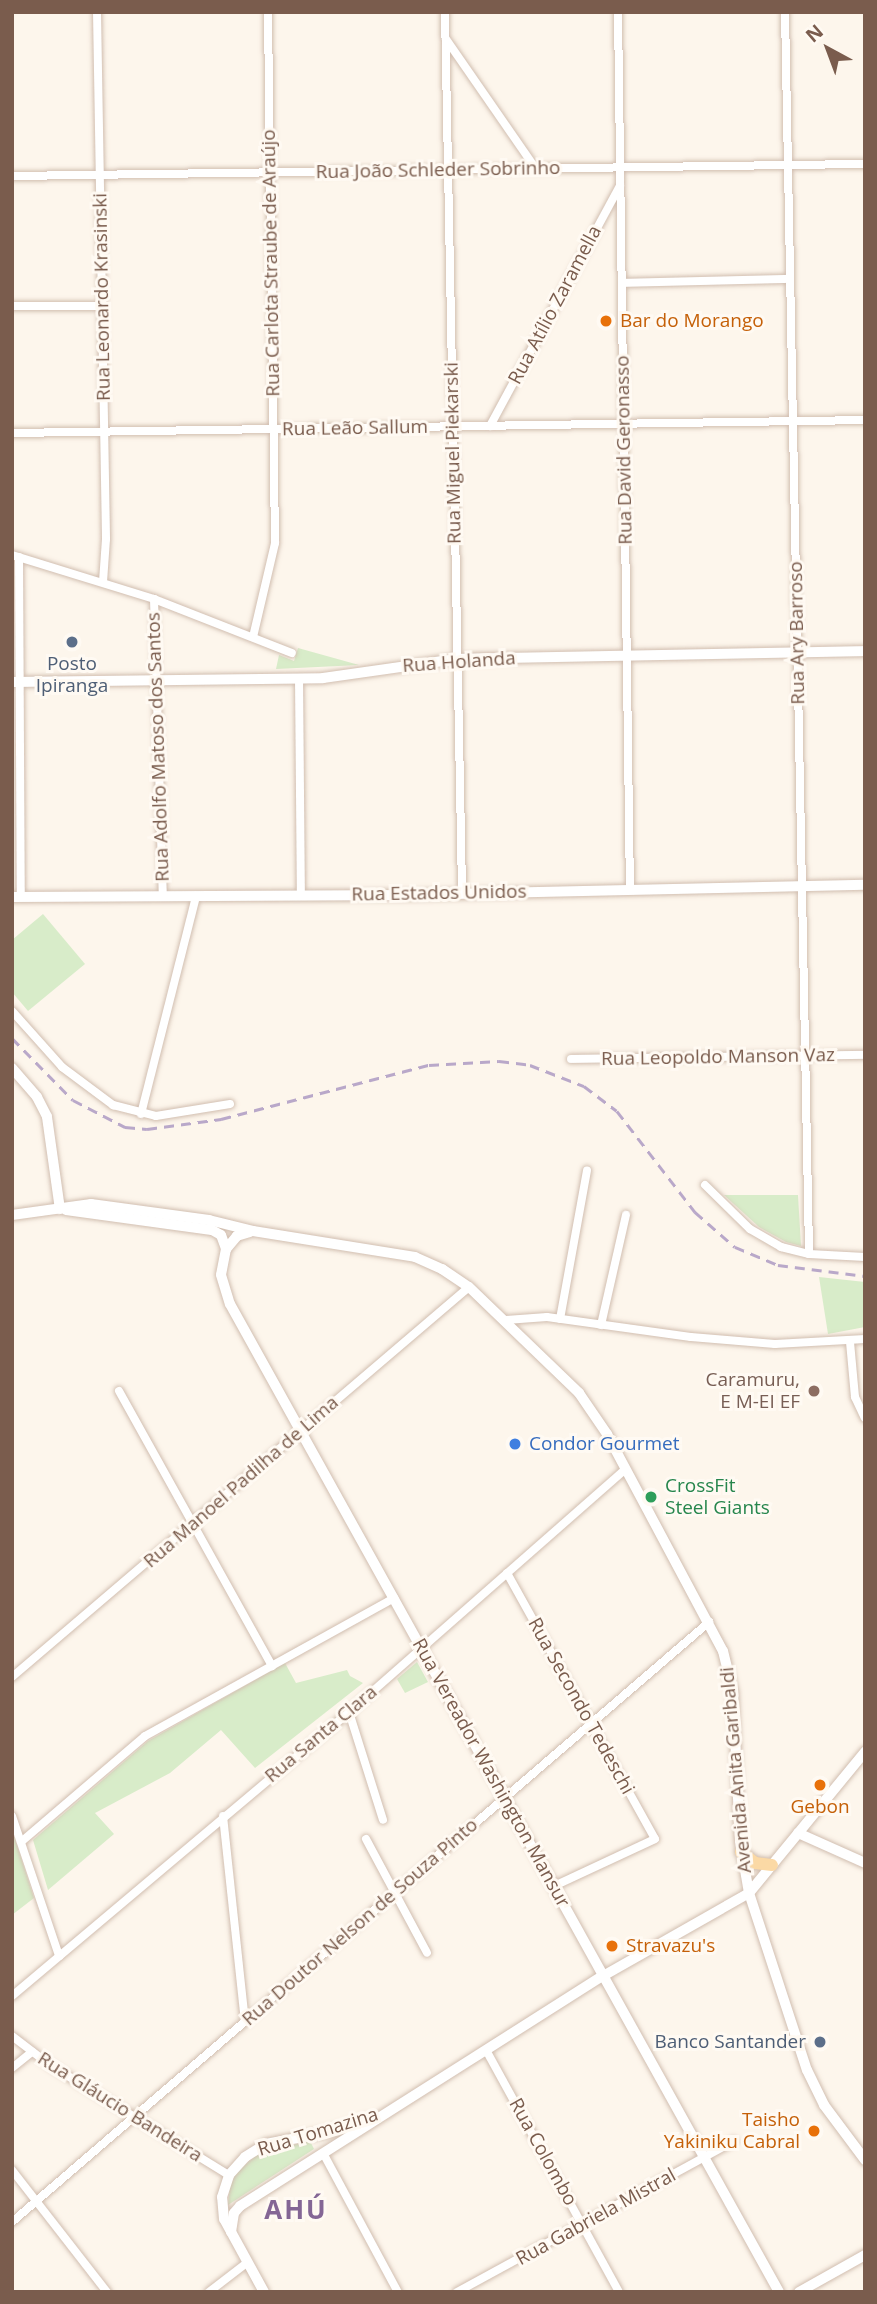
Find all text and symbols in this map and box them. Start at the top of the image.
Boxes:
north arrow [793,14,863,84]
text: N [800,18,829,48]
street label: Rua Carlota Straube de Araújo [257,129,285,397]
street label: Rua João Schleder Sobrinho [315,156,561,184]
street label: Rua Leonardo Krasinski [89,193,115,401]
street label: Rua Atílio Zaramella [503,222,607,388]
place label: Bar do Morango [620,310,764,332]
marker: Bar do Morango [598,313,614,329]
street label: Rua David Geronasso [611,355,637,545]
street label: Rua Miguel Piekarski [440,362,466,544]
street label: Rua Leão Sallum [282,415,428,441]
street label: Rua Ary Barroso [784,561,810,705]
street label: Rua Adolfo Matoso dos Santos [142,612,174,882]
marker: Posto Ipiranga [64,634,80,650]
street label: Rua Holanda [402,647,516,677]
place label: Posto Ipiranga [36,653,108,697]
street label: Rua Estados Unidos [351,880,527,906]
street label: Rua Leopoldo Manson Vaz [601,1044,835,1070]
place label: Caramuru, E M-EI EF [706,1369,800,1413]
marker: Caramuru, E M-EI EF [806,1383,822,1399]
street label: Rua Manoel Padilha de Lima [139,1391,343,1573]
place label: Condor Gourmet [529,1433,679,1455]
marker: Condor Gourmet [507,1436,523,1452]
place label: CrossFit Steel Giants [665,1475,770,1519]
marker: CrossFit Steel Giants [643,1489,659,1505]
street label: Rua Secondo Tedeschi [523,1614,639,1798]
street label: Rua Vereador Washington Mansur [407,1635,575,1911]
street label: Avenida Anita Garibaldi [716,1666,756,1874]
street label: Rua Santa Clara [260,1680,382,1788]
marker: Gebon [812,1777,828,1793]
place label: Gebon [790,1796,850,1818]
street label: Rua Doutor Nelson de Souza Pinto [238,1813,482,2031]
place label: Stravazu's [626,1935,715,1957]
marker: Stravazu's [604,1938,620,1954]
place label: Banco Santander [654,2031,806,2053]
marker: Banco Santander [812,2034,828,2050]
street label: Rua Gláucio Bandeira [33,2047,207,2167]
street label: Rua Colombo [504,2094,582,2210]
street label: Rua Tomazina [255,2103,381,2161]
place label: Taisho Yakiniku Cabral [664,2109,800,2153]
marker: Taisho Yakiniku Cabral [806,2123,822,2139]
street label: Rua Gabriela Mistral [512,2164,680,2270]
district label: AHÚ [265,2194,327,2226]

